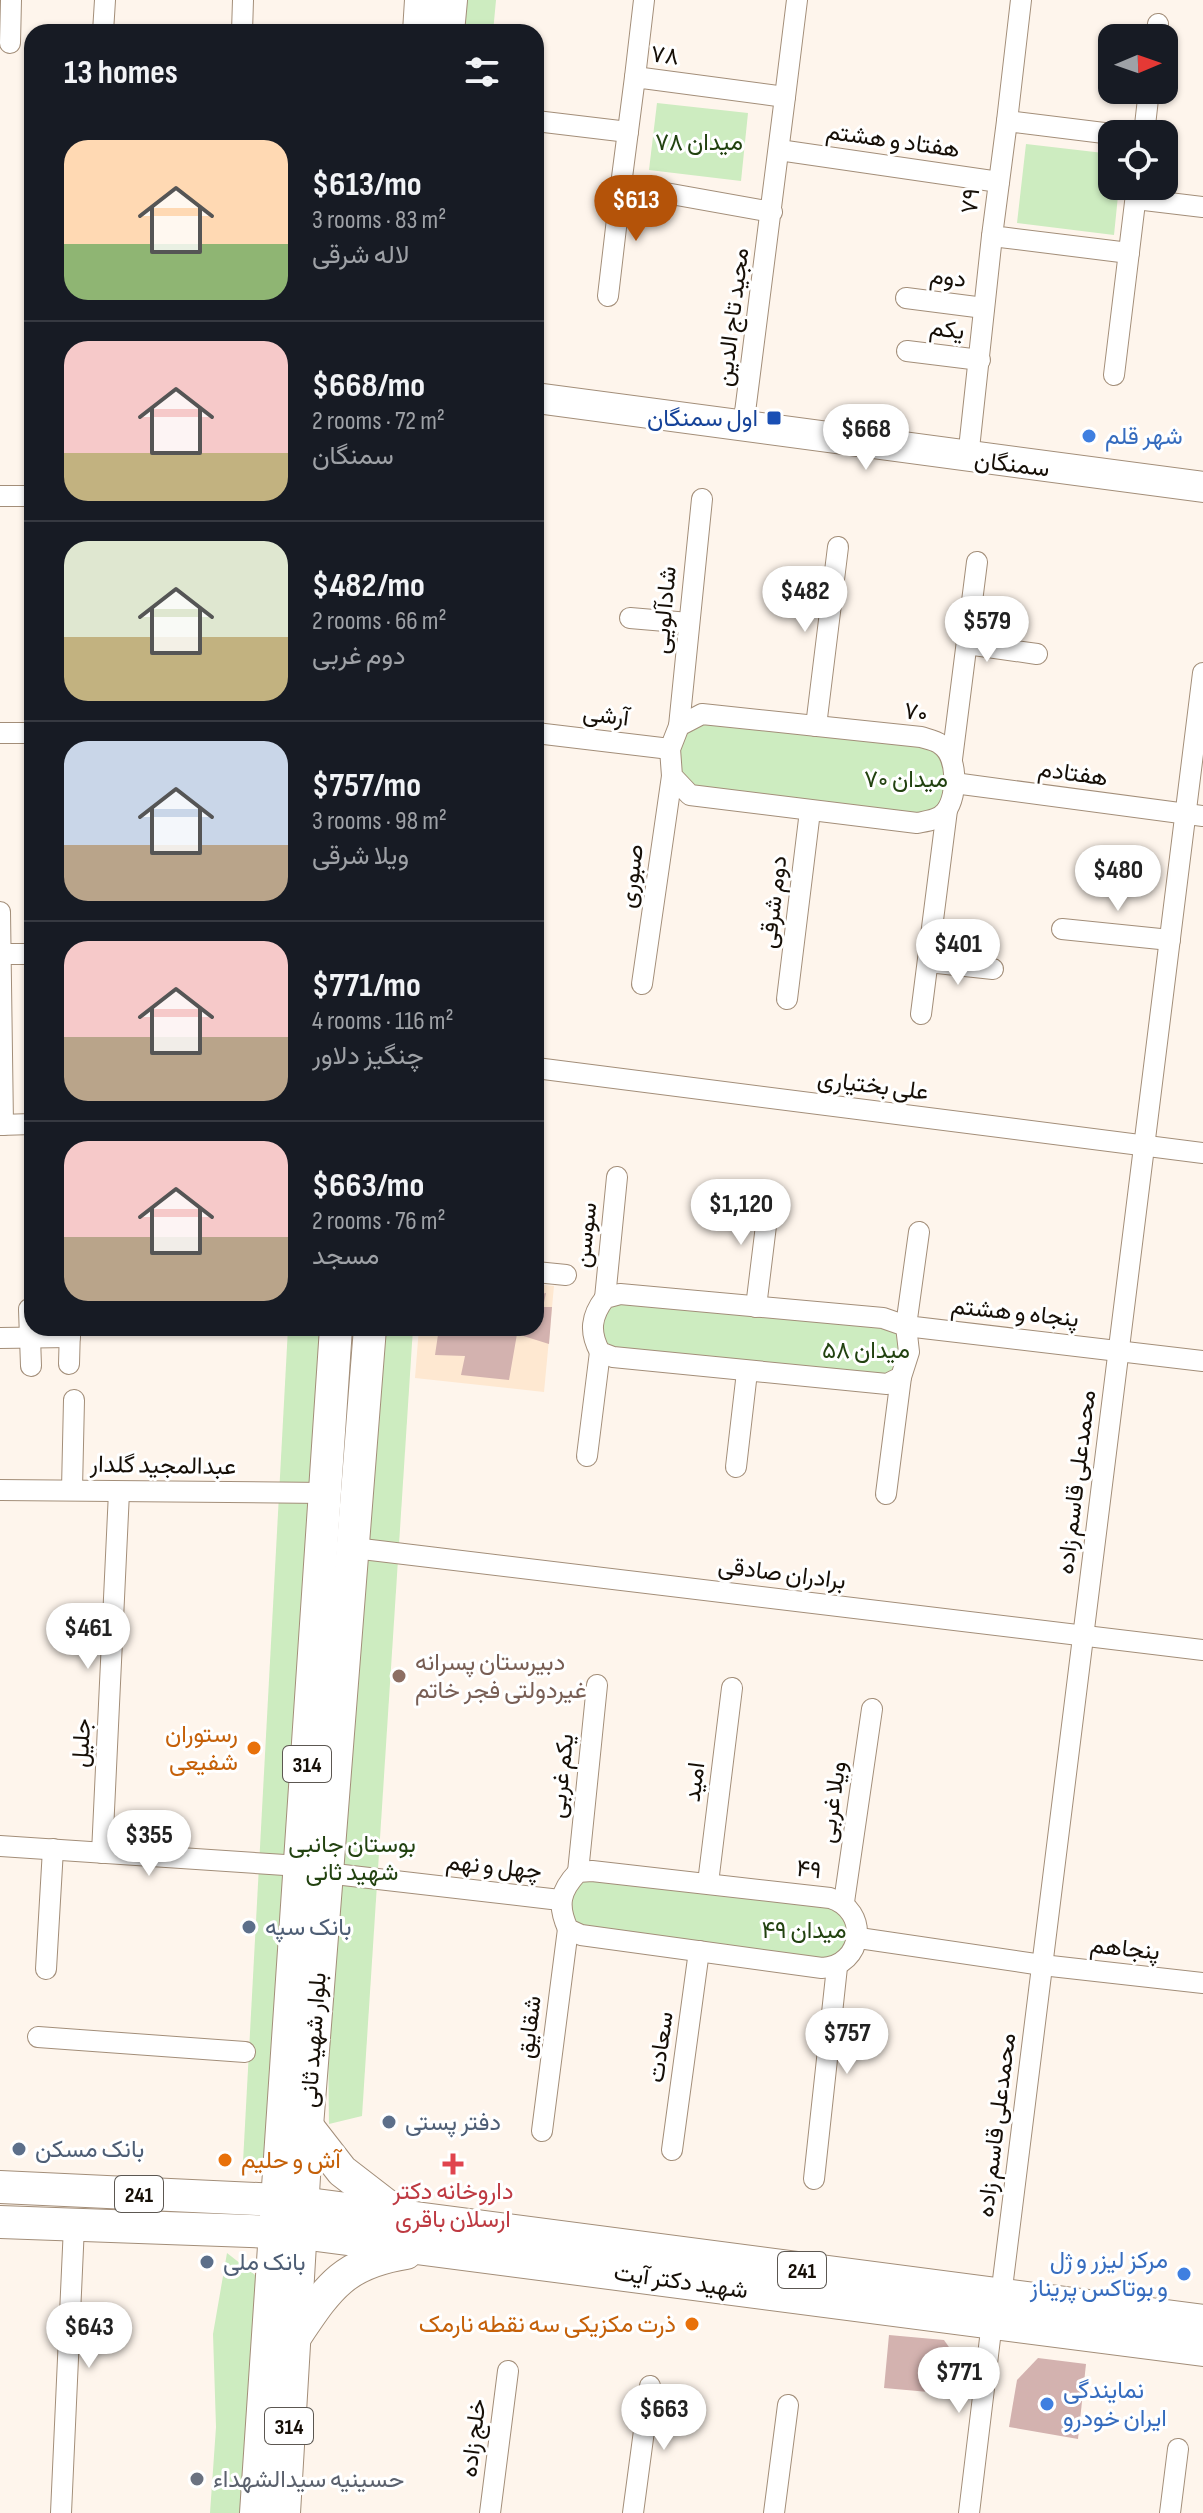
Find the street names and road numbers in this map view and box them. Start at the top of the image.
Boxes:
street label: ۷۸ [649,39,681,72]
street label: هفتاد و هشتم [824,117,962,165]
street label: ۷۹ [955,187,986,216]
street label: مجید تاج الدین [710,246,756,388]
street label: دوم [928,261,968,295]
street label: یکم [928,313,966,347]
street label: سمنگان [973,445,1051,483]
street label: شادآلویی [646,565,683,655]
street label: ۷۰ [901,696,930,729]
street label: آرشی [581,698,633,733]
street label: هفتادم [1036,754,1110,794]
street label: صبوری [613,842,650,910]
street label: دوم شرقی [753,854,795,950]
street label: علی بختیاری [816,1064,930,1107]
street label: سوسن [568,1201,603,1269]
street label: پنجاه و هشتم [949,1291,1080,1335]
street label: محمدعلی قاسم زاده [1051,1388,1103,1576]
street label: عبدالمجید گلدار [89,1450,236,1481]
street label: برادران صادقی [716,1551,847,1596]
street label: جلیل [66,1718,97,1768]
street label: یکم غربی [543,1732,581,1820]
road number: 314 [283,1746,331,1782]
street label: ویلا غربی [812,1759,853,1845]
street label: امید [678,1761,711,1804]
street label: چهل و نهم [444,1847,543,1887]
street label: ۴۹ [795,1854,823,1885]
street label: پنجاهم [1088,1930,1161,1968]
street label: بلوار شهید ثانی [294,1971,333,2109]
street label: شقایق [511,1994,548,2060]
street label: سعادت [641,2010,680,2084]
street label: محمدعلی قاسم زاده [971,2031,1023,2219]
road number: 241 [115,2176,163,2212]
road number: 241 [778,2252,826,2288]
street label: شهید دکتر آیت [612,2258,750,2305]
street label: خلج زاده [454,2397,495,2479]
road number: 314 [265,2408,313,2444]

